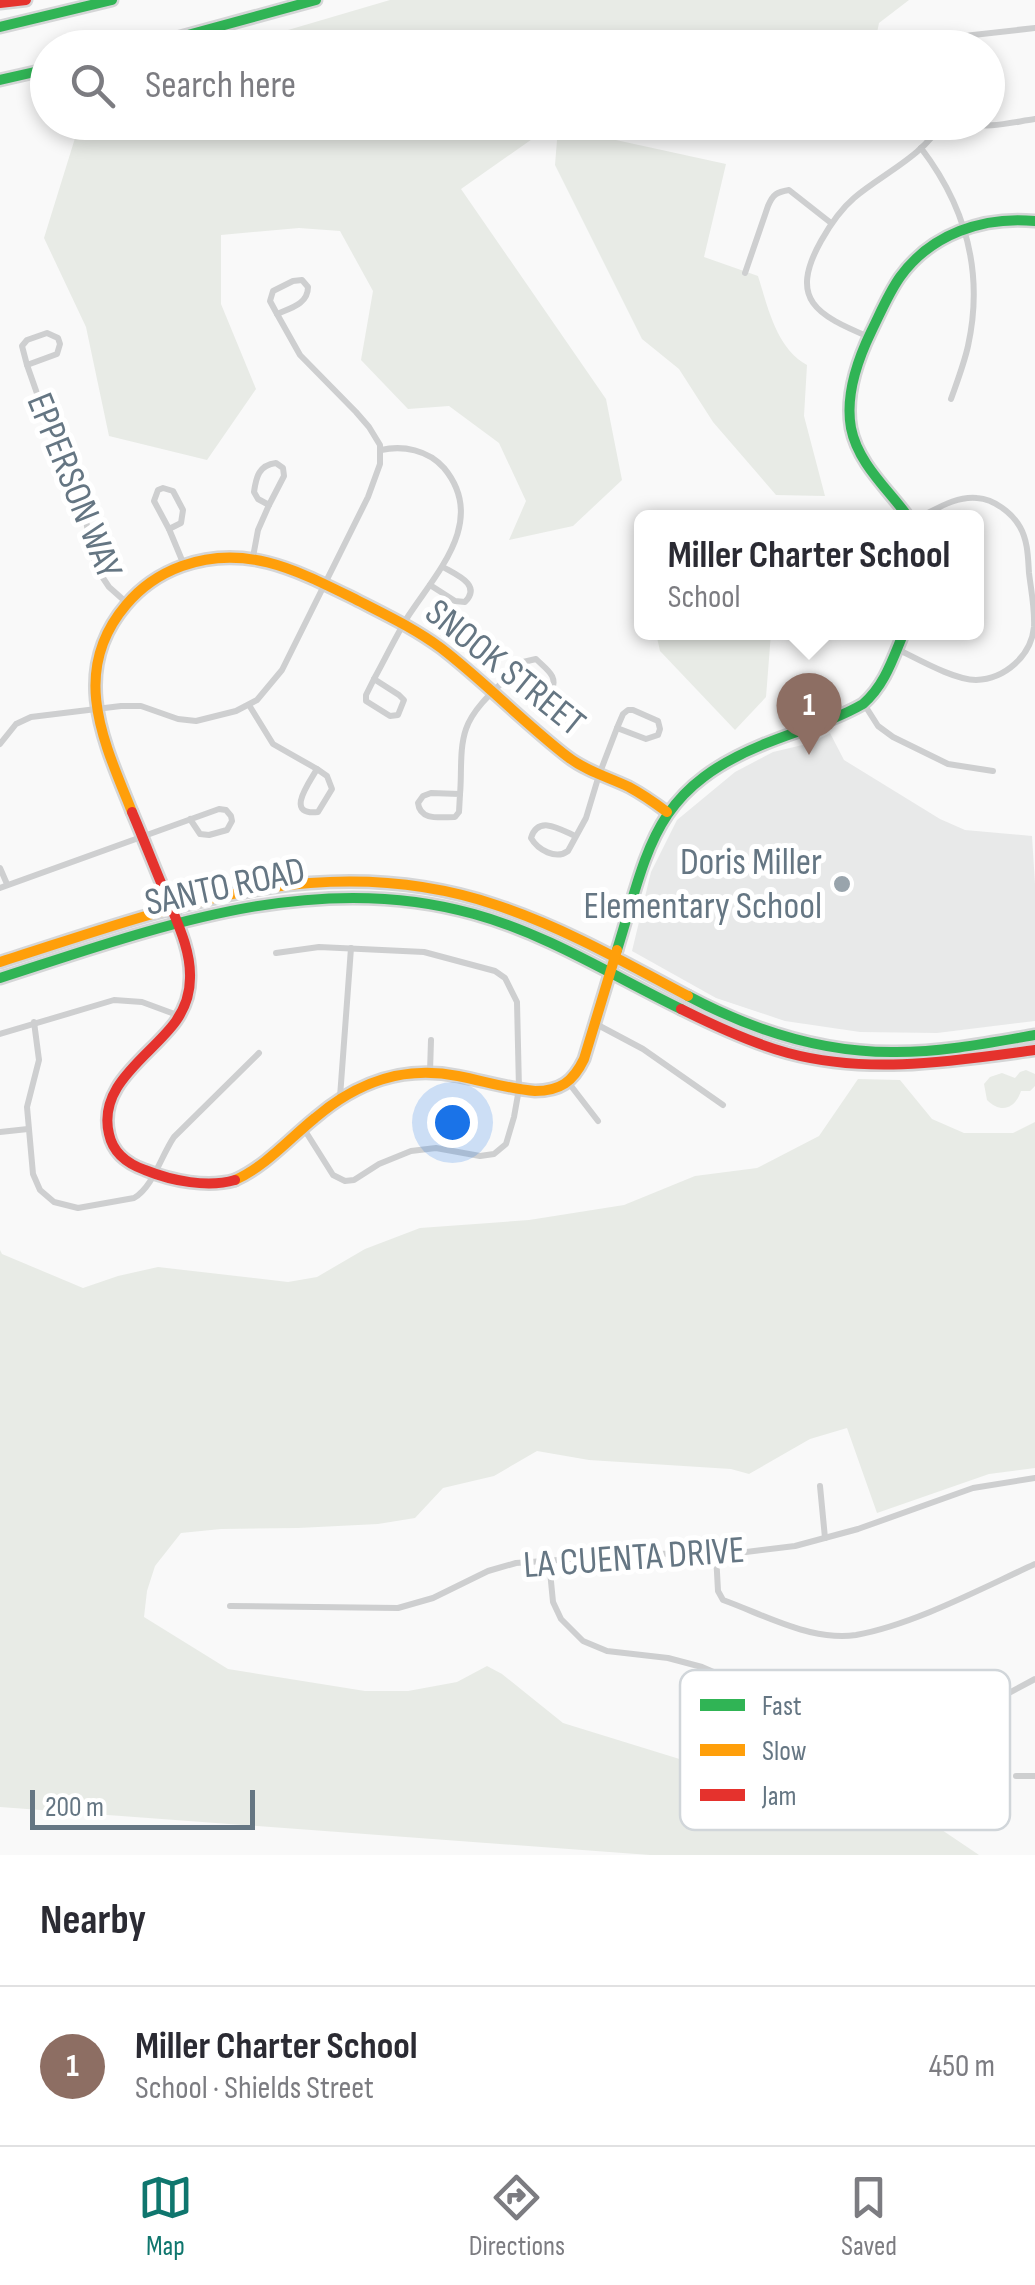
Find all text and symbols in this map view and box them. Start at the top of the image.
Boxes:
search box [30,30,1005,140]
icon: search [65,58,120,113]
text: Search here [145,63,296,108]
street label: EPPERSON WAY [16,387,132,585]
popup [634,510,984,640]
text: Miller Charter School [668,533,950,578]
text: School [668,578,740,617]
street label: SNOOK STREET [416,590,594,746]
pin: 1 [776,672,842,755]
place label: Doris Miller Elementary School [584,840,822,929]
street label: SANTO ROAD [141,848,309,926]
marker: Doris Miller Elementary School [831,873,853,895]
your location [427,1097,478,1148]
street label: LA CUENTA DRIVE [522,1528,746,1588]
legend [680,1670,1010,1830]
text: Fast [762,1690,801,1723]
text: Slow [762,1735,807,1768]
text: Jam [761,1780,797,1813]
scale bar [30,1785,255,1830]
text: 200 m [45,1791,104,1824]
text: Nearby [40,1895,146,1946]
text: Miller Charter School [135,2024,418,2069]
text: 1 [66,2047,79,2086]
text: 450 m [929,2047,995,2086]
text: School · Shields Street [135,2069,374,2108]
tab: Map [138,2170,193,2263]
tab: Directions [469,2170,565,2263]
tab: Saved [841,2170,897,2263]

